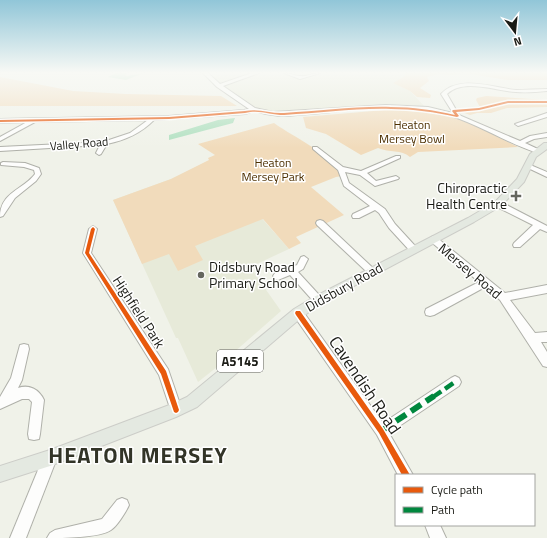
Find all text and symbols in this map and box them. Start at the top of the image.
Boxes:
north arrow [495,12,535,52]
text: N [512,33,524,50]
park label: Heaton Mersey Bowl [379,115,445,148]
street label: Valley Road [49,131,109,156]
park label: Heaton Mersey Park [241,153,305,186]
place label: Chiropractic Health Centre [426,177,507,214]
marker: Chiropractic Health Centre [510,190,522,202]
street label: Mersey Road [434,238,507,303]
place label: Didsbury Road Primary School [209,256,298,293]
street label: Didsbury Road [301,257,386,317]
marker: Didsbury Road Primary School [196,270,206,280]
street label: Highfield Park [108,271,171,352]
street label: Cavendish Road [322,331,408,439]
road number: A5145 [217,350,263,372]
district label: HEATON MERSEY [48,438,228,472]
legend [395,474,535,526]
text: Cycle path [431,480,483,499]
text: Path [431,500,455,519]

